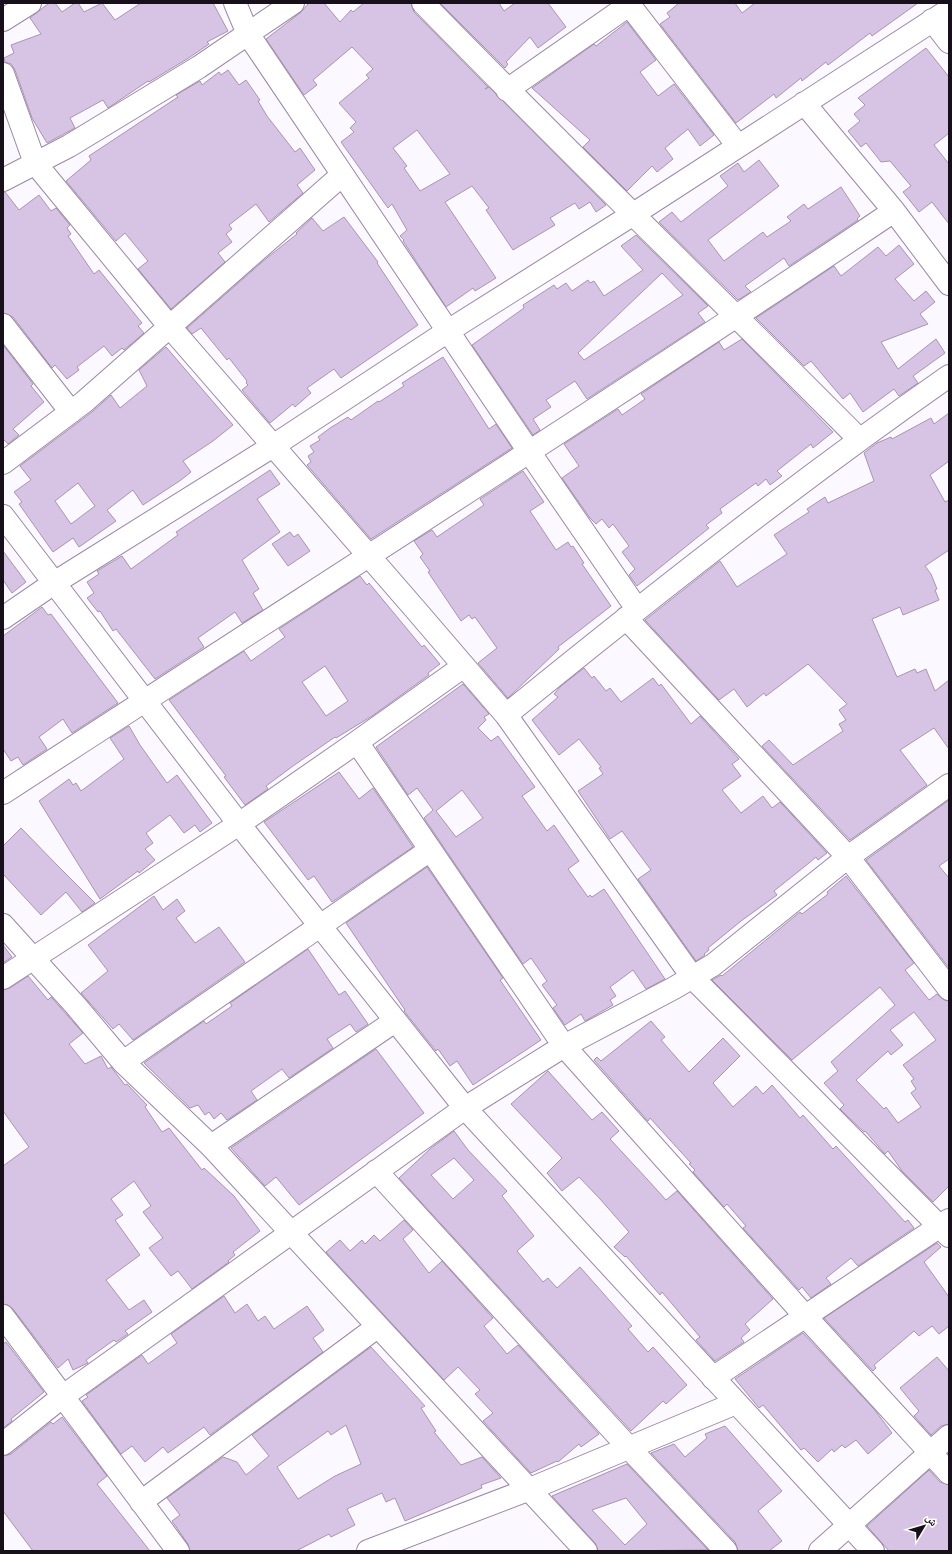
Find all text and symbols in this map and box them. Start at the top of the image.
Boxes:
north arrow [904,1506,944,1546]
text: ش [922,1512,940,1530]

